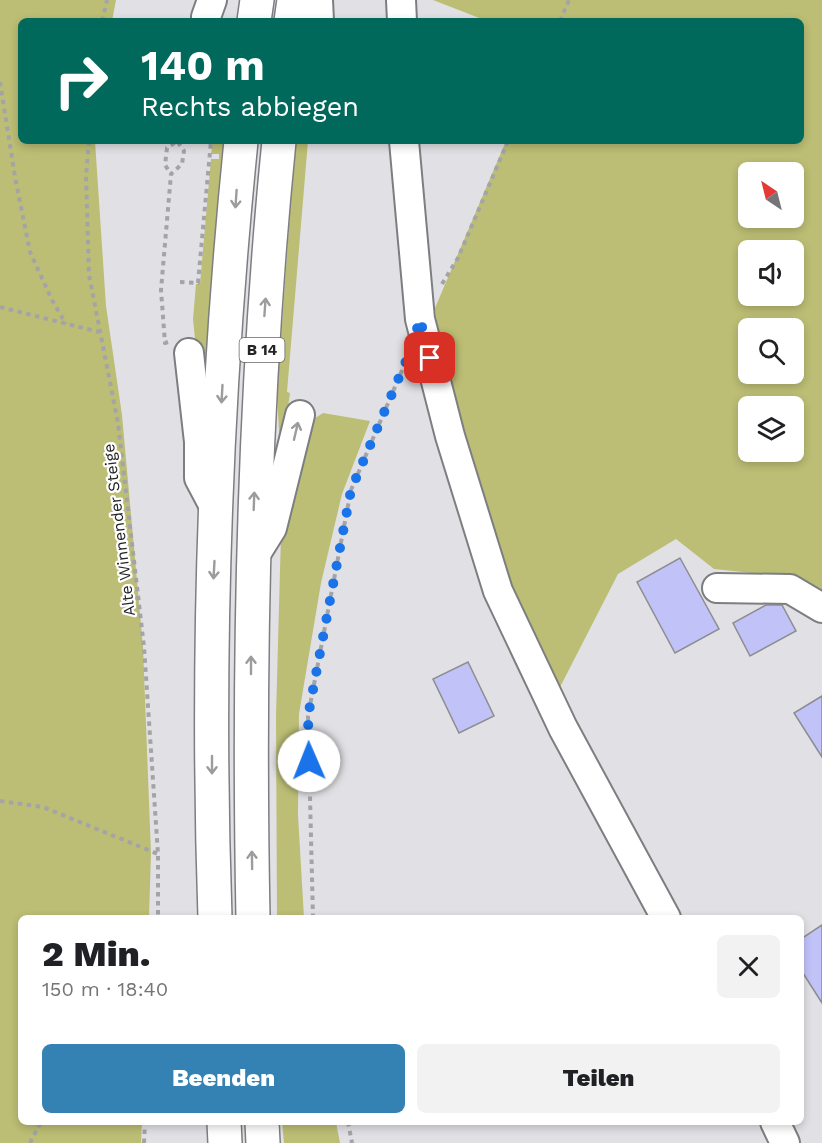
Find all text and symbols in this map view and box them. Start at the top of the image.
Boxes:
text: 140 m [141,41,265,90]
icon: right [42,42,120,120]
text: Rechts abbiegen [141,91,359,123]
north arrow [738,162,804,228]
map controls [738,162,804,462]
one-way arrow [230,189,241,209]
button: sound [738,240,804,306]
one-way arrow [260,297,271,317]
button: search [738,318,804,384]
pin [404,332,455,383]
road number: B 14 [240,338,284,362]
icon: arrive [413,341,446,374]
one-way arrow [217,383,228,403]
button: layers [738,396,804,462]
one-way arrow [291,422,303,441]
street label: Alte Winnender Steige [99,443,139,617]
one-way arrow [249,492,260,512]
one-way arrow [208,560,220,580]
one-way arrow [246,655,257,675]
position arrow [277,729,341,793]
one-way arrow [206,755,218,775]
one-way arrow [246,850,258,870]
text: 2 Min. [42,933,151,975]
button: close [717,935,780,998]
text: 150 m · 18:40 [42,977,168,1001]
button: Beenden [42,1044,405,1113]
button: Teilen [417,1044,780,1113]

